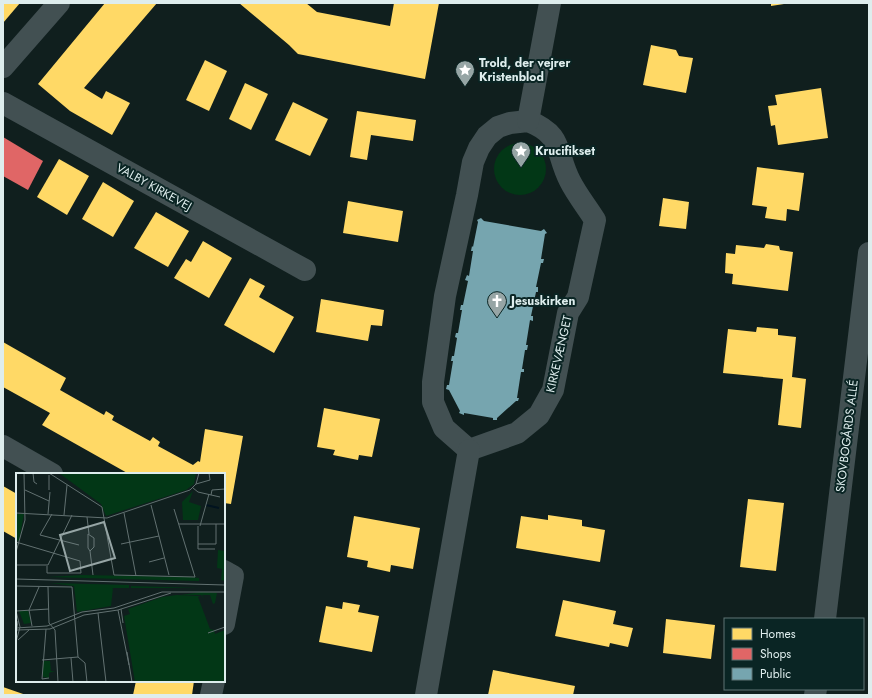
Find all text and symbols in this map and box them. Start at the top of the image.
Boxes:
place label: Trold, der vejrer Kristenblod [479,54,570,86]
place icon: Trold, der vejrer Kristenblod [454,59,476,87]
place icon: Krucifikset [510,140,532,168]
place label: Krucifikset [535,142,595,160]
street label: VALBY KIRKEVEJ [113,159,195,215]
church icon: Jesuskirken [486,290,508,318]
place label: Jesuskirken [509,292,575,310]
street label: KIRKEVÆNGET [541,313,577,394]
street label: SKOVBOGÅRDS ALLÉ [831,379,863,493]
inset map [16,473,225,682]
legend [724,618,864,690]
text: Homes [760,625,796,643]
text: Shops [760,645,791,663]
text: Public [760,665,791,683]

